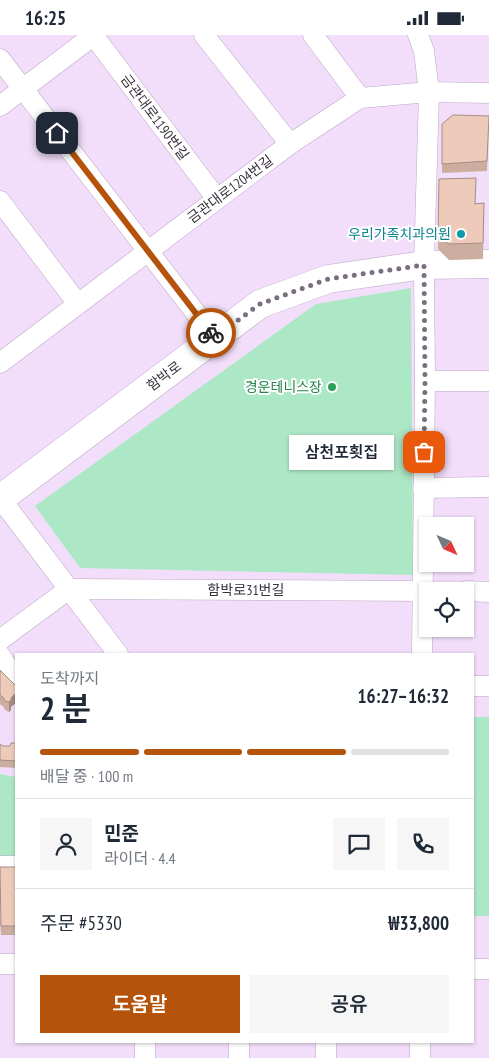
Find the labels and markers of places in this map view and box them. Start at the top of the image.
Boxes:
pin [36,112,78,154]
place label: 우리가족치과의원 [348,225,451,243]
marker: 우리가족치과의원 [455,228,467,240]
place label: 경운테니스장 [245,378,322,396]
marker: 경운테니스장 [326,381,338,393]
pin [403,431,445,473]
callout: 삼천포횟집 [289,435,394,469]

